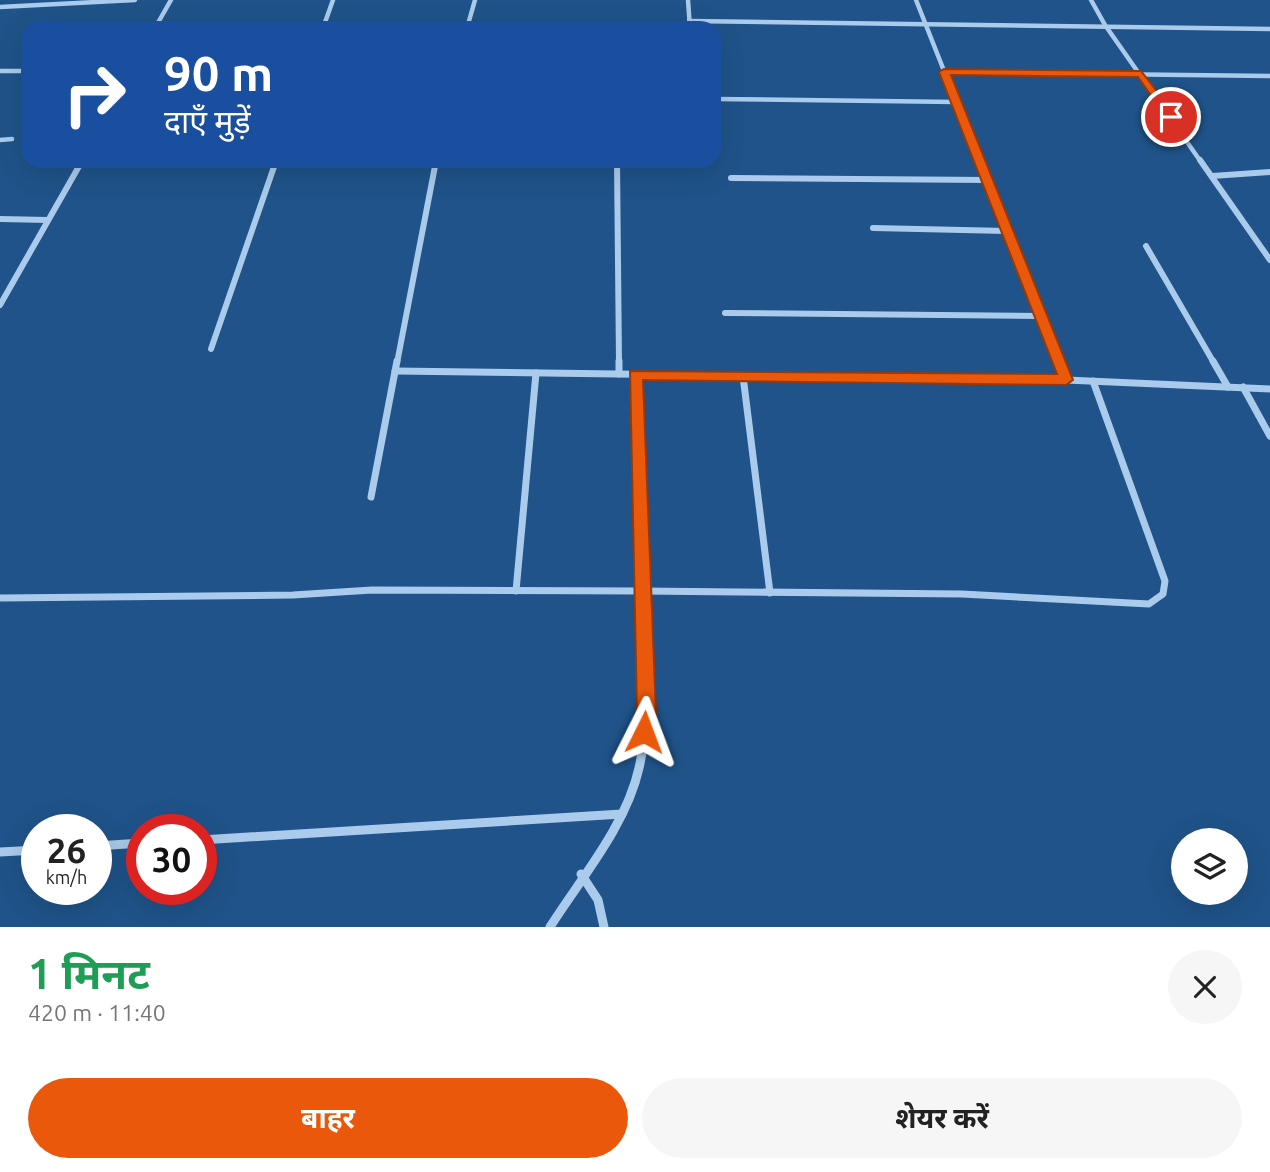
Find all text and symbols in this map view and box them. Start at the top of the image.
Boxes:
text: 90 m [164,45,273,100]
icon: right [49,49,140,140]
pin [1141,87,1201,147]
icon: arrive [1152,98,1190,136]
text: दाएँ मुड़ें [164,103,251,139]
position arrow [607,695,681,769]
speed limit sign: 30 [126,814,217,905]
map controls [1171,828,1248,905]
button: layers [1171,828,1248,905]
text: 26 [47,830,86,870]
text: km/h [46,867,87,887]
text: 1 मिनट [28,950,150,997]
button: close [1168,950,1242,1024]
text: 420 m · 11:40 [28,1000,166,1025]
button: बाहर [28,1078,628,1158]
button: शेयर करें [642,1078,1242,1158]

